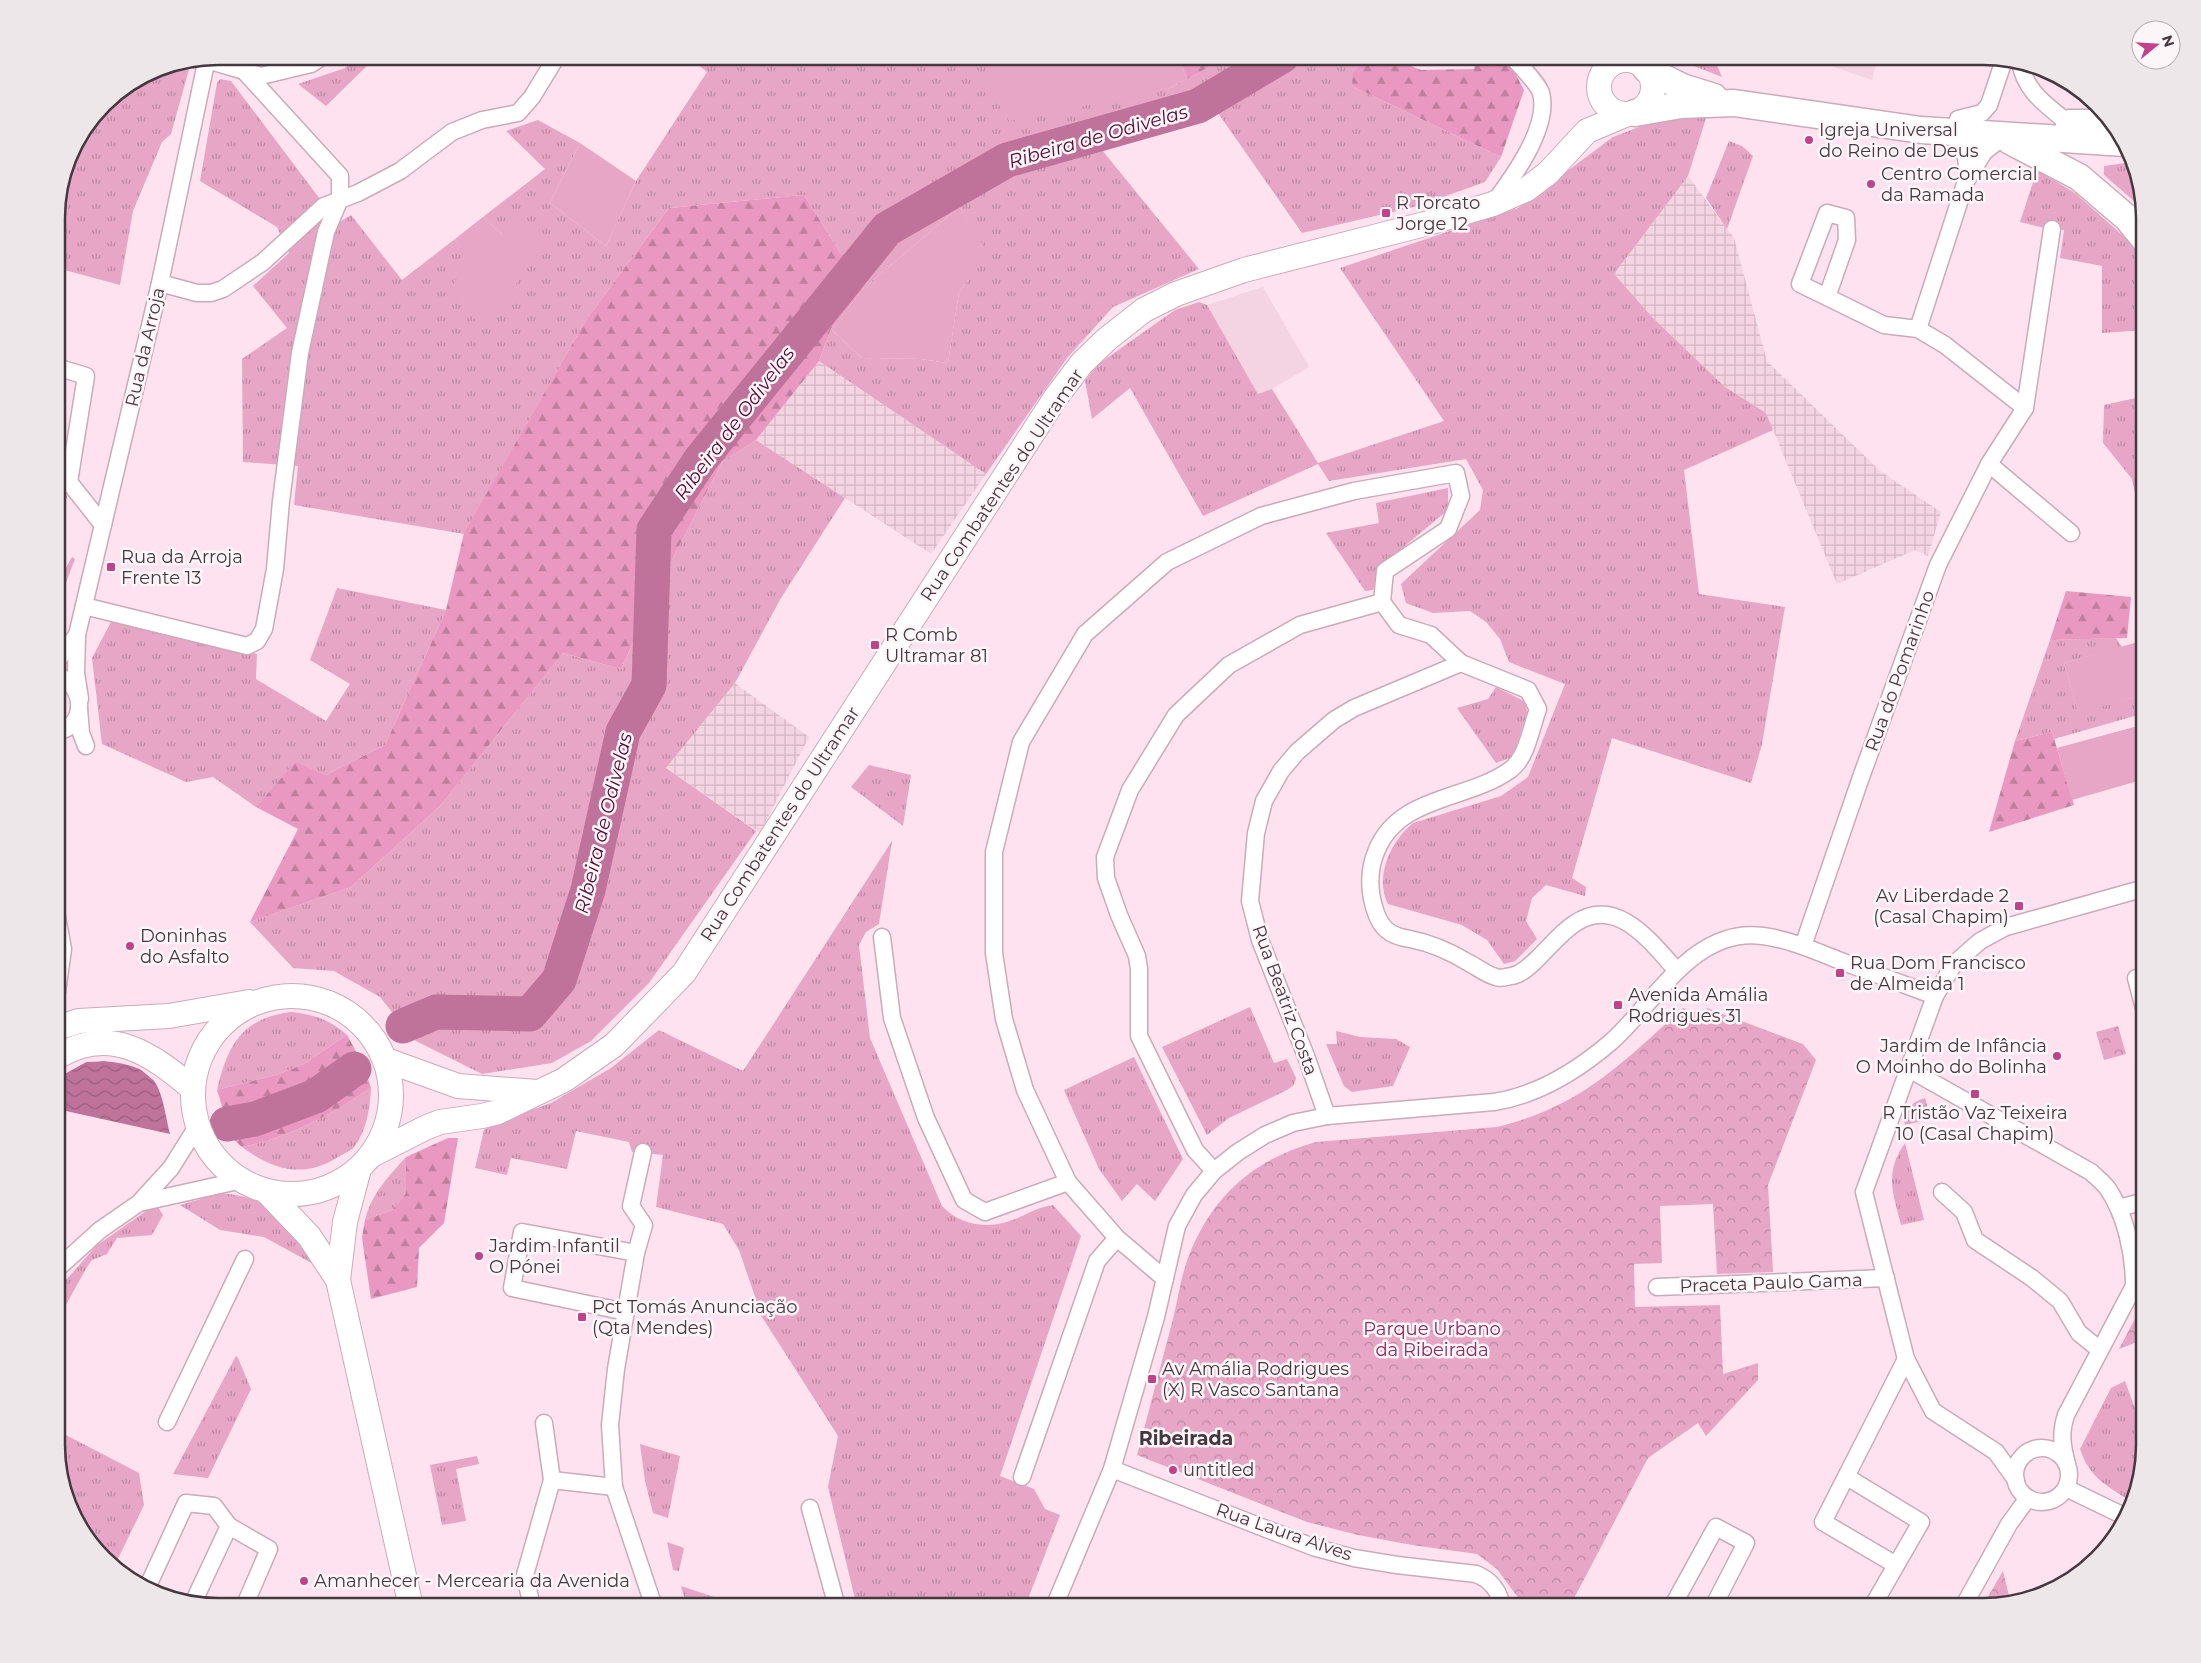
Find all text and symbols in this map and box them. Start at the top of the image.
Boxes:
north arrow [2131,20,2181,70]
text: N [2158,33,2179,49]
water label: Ribeira de Odivelas [1006,100,1191,173]
place label: Igreja Universal do Reino de Deus [1819,119,1979,162]
marker: Igreja Universal do Reino de Deus [1803,134,1815,146]
place label: Centro Comercial da Ramada [1881,163,2038,206]
marker: Centro Comercial da Ramada [1865,178,1877,190]
place label: R Torcato Jorge 12 [1395,192,1480,235]
marker: R Torcato Jorge 12 [1380,207,1392,219]
street label: Rua da Arroja [121,285,169,409]
water label: Ribeira de Odivelas [669,342,799,504]
street label: Rua Combatentes do Ultramar [916,365,1088,605]
place label: Rua da Arroja Frente 13 [121,546,243,589]
marker: Rua da Arroja Frente 13 [105,561,117,573]
street label: Rua do Pomarinho [1861,587,1939,755]
place label: R Comb Ultramar 81 [885,624,988,667]
marker: R Comb Ultramar 81 [869,639,881,651]
street label: Rua Combatentes do Ultramar [696,702,864,946]
water label: Ribeira de Odivelas [570,730,637,916]
place label: Av Liberdade 2 (Casal Chapim) [1873,885,2009,928]
marker: Av Liberdade 2 (Casal Chapim) [2013,900,2025,912]
street label: Rua Beatriz Costa [1248,922,1322,1078]
place label: Doninhas do Asfalto [140,925,229,968]
marker: Doninhas do Asfalto [124,940,136,952]
place label: Rua Dom Francisco de Almeida 1 [1850,952,2026,995]
marker: Rua Dom Francisco de Almeida 1 [1834,967,1846,979]
place label: Avenida Amália Rodrigues 31 [1628,984,1768,1027]
marker: Avenida Amália Rodrigues 31 [1612,999,1624,1011]
place label: Jardim de Infância O Moinho do Bolinha [1856,1035,2047,1078]
marker: Jardim de Infância O Moinho do Bolinha [2051,1050,2063,1062]
marker: R Tristão Vaz Teixeira 10 (Casal Chapim) [1969,1088,1981,1100]
place label: R Tristão Vaz Teixeira 10 (Casal Chapim) [1882,1102,2068,1145]
place label: Jardim Infantil O Pónei [488,1235,620,1278]
marker: Jardim Infantil O Pónei [473,1250,485,1262]
street label: Praceta Paulo Gama [1679,1269,1863,1297]
place label: Pct Tomás Anunciação (Qta Mendes) [592,1296,798,1339]
marker: Pct Tomás Anunciação (Qta Mendes) [576,1311,588,1323]
park label: Parque Urbano da Ribeirada [1363,1318,1501,1361]
place label: Av Amália Rodrigues (X) R Vasco Santana [1162,1358,1349,1401]
marker: Av Amália Rodrigues (X) R Vasco Santana [1146,1373,1158,1385]
district label: Ribeirada [1139,1427,1233,1450]
place label: untitled [1183,1459,1254,1481]
marker: untitled [1167,1464,1179,1476]
street label: Rua Laura Alves [1213,1498,1355,1566]
place label: Amanhecer - Mercearia da Avenida [314,1570,630,1592]
marker: Amanhecer - Mercearia da Avenida [298,1575,310,1587]

